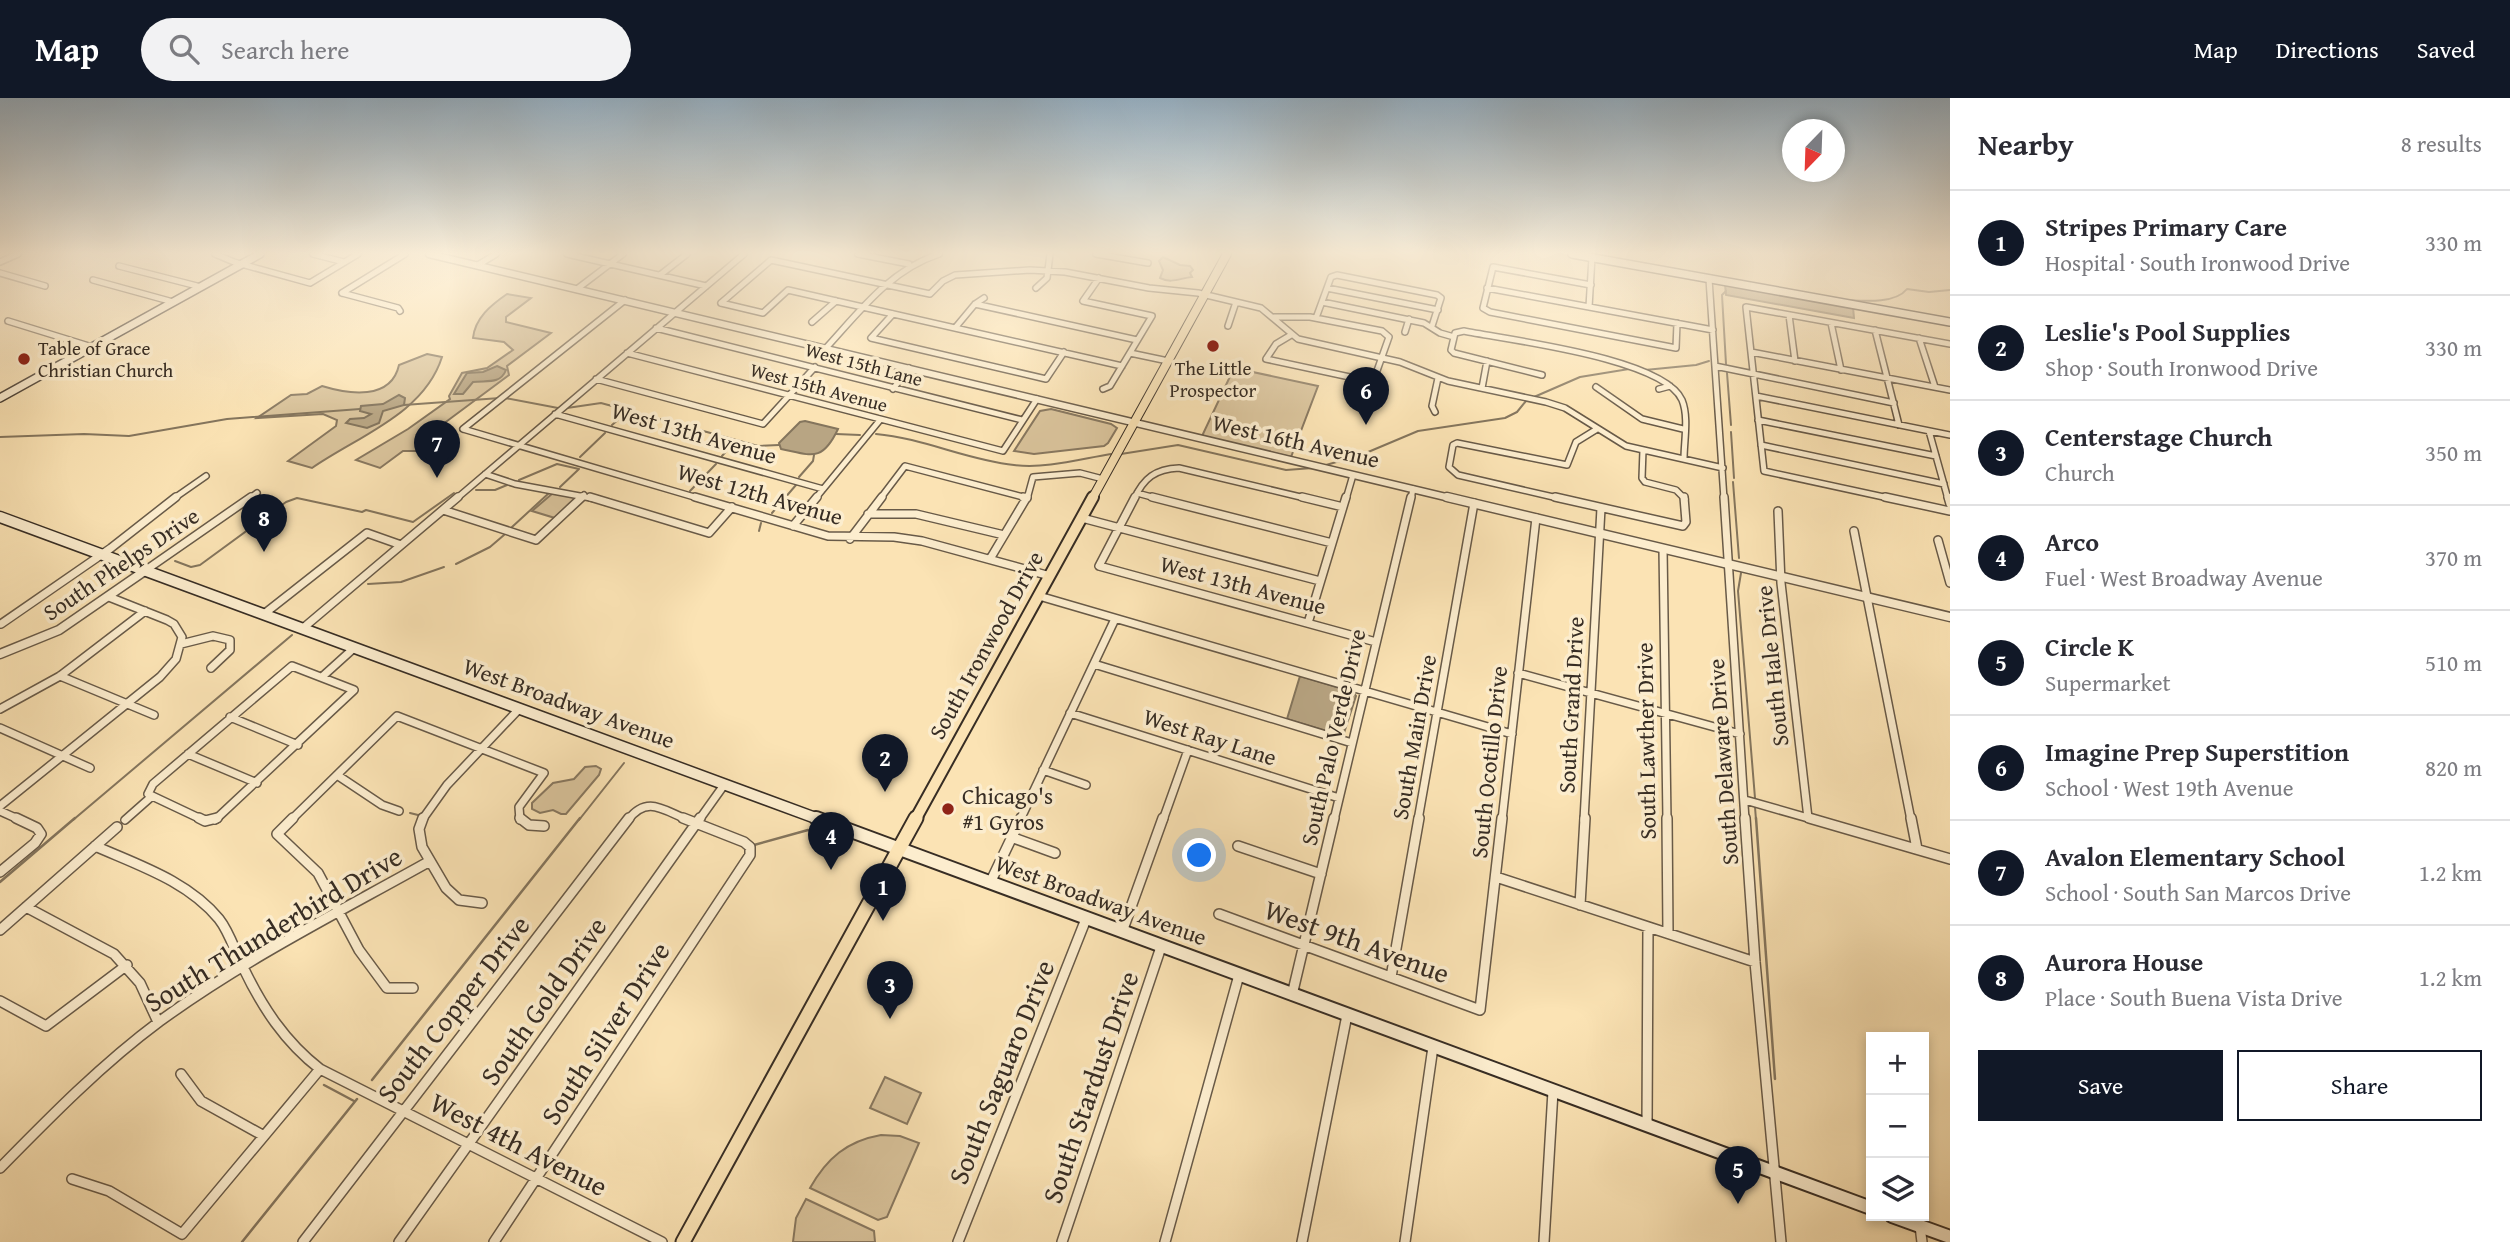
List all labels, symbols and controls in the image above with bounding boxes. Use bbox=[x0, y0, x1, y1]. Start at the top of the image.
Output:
search box bbox=[141, 18, 631, 81]
text: Map bbox=[35, 25, 99, 73]
icon: search bbox=[165, 30, 203, 68]
text: Search here bbox=[221, 30, 349, 69]
text: Map bbox=[2194, 32, 2238, 67]
text: Directions bbox=[2276, 32, 2379, 67]
text: Saved bbox=[2417, 32, 2475, 67]
north arrow bbox=[1782, 119, 1845, 182]
text: Nearby bbox=[1978, 122, 2074, 166]
text: 8 results bbox=[2401, 127, 2482, 160]
text: Stripes Primary Care bbox=[2045, 207, 2287, 246]
text: 1 bbox=[1995, 226, 2007, 259]
text: 330 m bbox=[2425, 226, 2482, 259]
text: Hospital · South Ironwood Drive bbox=[2045, 246, 2350, 279]
text: Leslie's Pool Supplies bbox=[2045, 312, 2290, 351]
text: 2 bbox=[1995, 331, 2007, 364]
text: 330 m bbox=[2425, 331, 2482, 364]
place label: Table of Grace Christian Church bbox=[38, 334, 174, 384]
street label: West 15th Lane bbox=[802, 335, 926, 393]
marker: The Little Prospector bbox=[1205, 338, 1221, 354]
marker: Table of Grace Christian Church bbox=[16, 351, 32, 367]
text: Shop · South Ironwood Drive bbox=[2045, 351, 2318, 384]
place label: The Little Prospector bbox=[1170, 354, 1257, 404]
street label: West 15th Avenue bbox=[747, 355, 891, 419]
pin: 6 bbox=[1343, 367, 1389, 425]
street label: West 13th Avenue bbox=[608, 393, 781, 472]
street label: West 16th Avenue bbox=[1209, 405, 1383, 476]
text: Centerstage Church bbox=[2045, 417, 2272, 456]
pin: 7 bbox=[414, 420, 460, 478]
text: 3 bbox=[1995, 436, 2007, 469]
text: 350 m bbox=[2425, 436, 2482, 469]
street label: West 12th Avenue bbox=[674, 454, 847, 533]
text: Church bbox=[2045, 456, 2115, 489]
pin: 8 bbox=[241, 494, 287, 552]
street label: South Phelps Drive bbox=[36, 499, 205, 628]
text: Arco bbox=[2045, 522, 2099, 561]
text: 4 bbox=[1995, 541, 2007, 574]
text: 370 m bbox=[2425, 541, 2482, 574]
street label: South Ironwood Drive bbox=[920, 545, 1051, 745]
street label: West 13th Avenue bbox=[1156, 546, 1330, 623]
text: Fuel · West Broadway Avenue bbox=[2045, 561, 2323, 594]
street label: South Hale Drive bbox=[1747, 584, 1796, 748]
street label: South Grand Drive bbox=[1549, 616, 1592, 794]
street label: South Palo Verde Drive bbox=[1292, 625, 1374, 849]
text: Circle K bbox=[2045, 627, 2134, 666]
street label: South Lawther Drive bbox=[1627, 642, 1664, 840]
text: 5 bbox=[1995, 646, 2007, 679]
text: 510 m bbox=[2425, 646, 2482, 679]
street label: West Broadway Avenue bbox=[459, 649, 680, 756]
street label: South Main Drive bbox=[1383, 652, 1444, 822]
street label: South Delaware Drive bbox=[1699, 658, 1746, 866]
street label: South Ocotillo Drive bbox=[1462, 664, 1515, 860]
text: Supermarket bbox=[2045, 666, 2171, 699]
street label: West Ray Lane bbox=[1139, 699, 1281, 774]
text: Imagine Prep Superstition bbox=[2045, 732, 2349, 771]
pin: 2 bbox=[862, 734, 908, 792]
text: 6 bbox=[1995, 751, 2007, 784]
text: 820 m bbox=[2425, 751, 2482, 784]
text: School · West 19th Avenue bbox=[2045, 771, 2294, 804]
place label: Chicago's #1 Gyros bbox=[962, 779, 1053, 838]
marker: Chicago's #1 Gyros bbox=[940, 801, 956, 817]
pin: 4 bbox=[808, 812, 854, 870]
street label: South Thunderbird Drive bbox=[136, 835, 409, 1022]
text: Avalon Elementary School bbox=[2045, 837, 2345, 876]
your location bbox=[1182, 838, 1216, 872]
street label: West Broadway Avenue bbox=[991, 846, 1212, 953]
text: 7 bbox=[1995, 856, 2007, 889]
text: 1.2 km bbox=[2419, 856, 2482, 889]
pin: 1 bbox=[860, 863, 906, 921]
text: School · South San Marcos Drive bbox=[2045, 876, 2351, 909]
street label: West 9th Avenue bbox=[1259, 888, 1455, 993]
street label: South Copper Drive bbox=[366, 906, 539, 1111]
street label: South Gold Drive bbox=[469, 908, 616, 1093]
street label: South Silver Drive bbox=[530, 933, 679, 1132]
text: Aurora House bbox=[2045, 942, 2203, 981]
street label: South Saguaro Drive bbox=[937, 954, 1064, 1190]
pin: 3 bbox=[867, 961, 913, 1019]
text: 8 bbox=[1995, 961, 2007, 994]
text: 1.2 km bbox=[2419, 961, 2482, 994]
street label: South Stardust Drive bbox=[1031, 965, 1148, 1208]
text: Place · South Buena Vista Drive bbox=[2045, 981, 2343, 1014]
map controls bbox=[1866, 1032, 1929, 1221]
button: + bbox=[1866, 1032, 1929, 1095]
button: Save bbox=[1978, 1050, 2223, 1121]
button: Share bbox=[2237, 1050, 2482, 1121]
street label: West 4th Avenue bbox=[423, 1081, 615, 1206]
button: − bbox=[1866, 1095, 1929, 1158]
pin: 5 bbox=[1715, 1146, 1761, 1204]
button: layers bbox=[1866, 1158, 1929, 1221]

